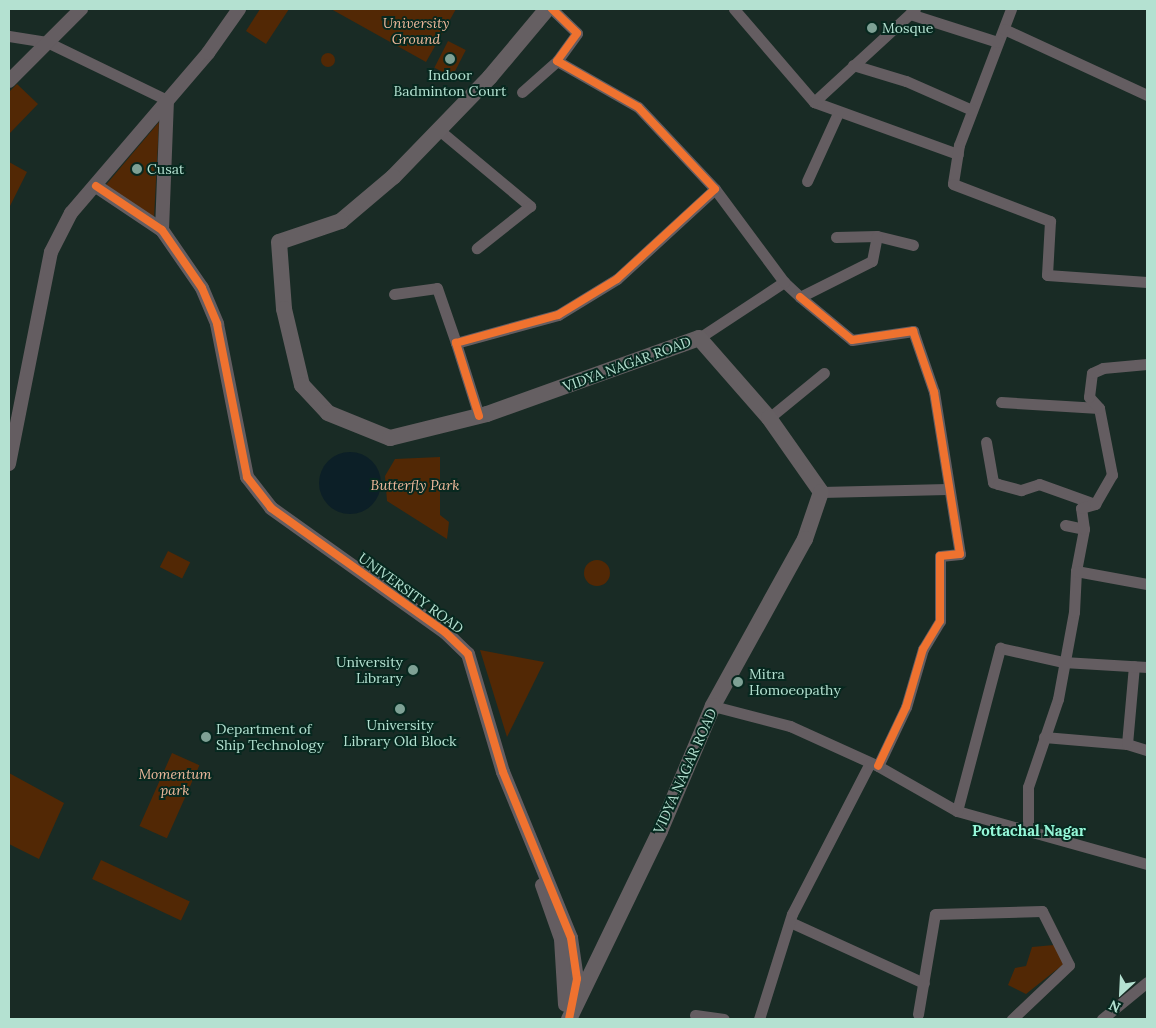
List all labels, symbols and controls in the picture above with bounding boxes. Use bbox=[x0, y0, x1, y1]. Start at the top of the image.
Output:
park label: University Ground bbox=[383, 15, 449, 48]
place label: Mosque bbox=[882, 20, 933, 36]
marker: Mosque bbox=[866, 22, 878, 34]
marker: Indoor Badminton Court bbox=[444, 53, 456, 65]
place label: Indoor Badminton Court bbox=[394, 67, 506, 100]
place label: Cusat bbox=[147, 161, 184, 177]
marker: Cusat bbox=[131, 163, 143, 175]
street label: VIDYA NAGAR ROAD bbox=[561, 333, 693, 395]
park label: Butterfly Park bbox=[370, 477, 460, 493]
street label: UNIVERSITY ROAD bbox=[355, 549, 467, 637]
place label: University Library bbox=[336, 654, 403, 686]
marker: University Library bbox=[407, 664, 419, 676]
place label: Mitra Homoeopathy bbox=[749, 666, 841, 699]
marker: Mitra Homoeopathy bbox=[731, 675, 745, 689]
marker: University Library Old Block bbox=[394, 703, 406, 715]
street label: VIDYA NAGAR ROAD bbox=[650, 706, 720, 836]
place label: University Library Old Block bbox=[343, 717, 457, 750]
place label: Department of Ship Technology bbox=[216, 721, 324, 754]
marker: Department of Ship Technology bbox=[200, 731, 212, 743]
park label: Momentum park bbox=[138, 766, 212, 799]
district label: Pottachal Nagar bbox=[972, 822, 1086, 840]
north arrow bbox=[1096, 968, 1146, 1018]
text: N bbox=[1106, 996, 1123, 1017]

